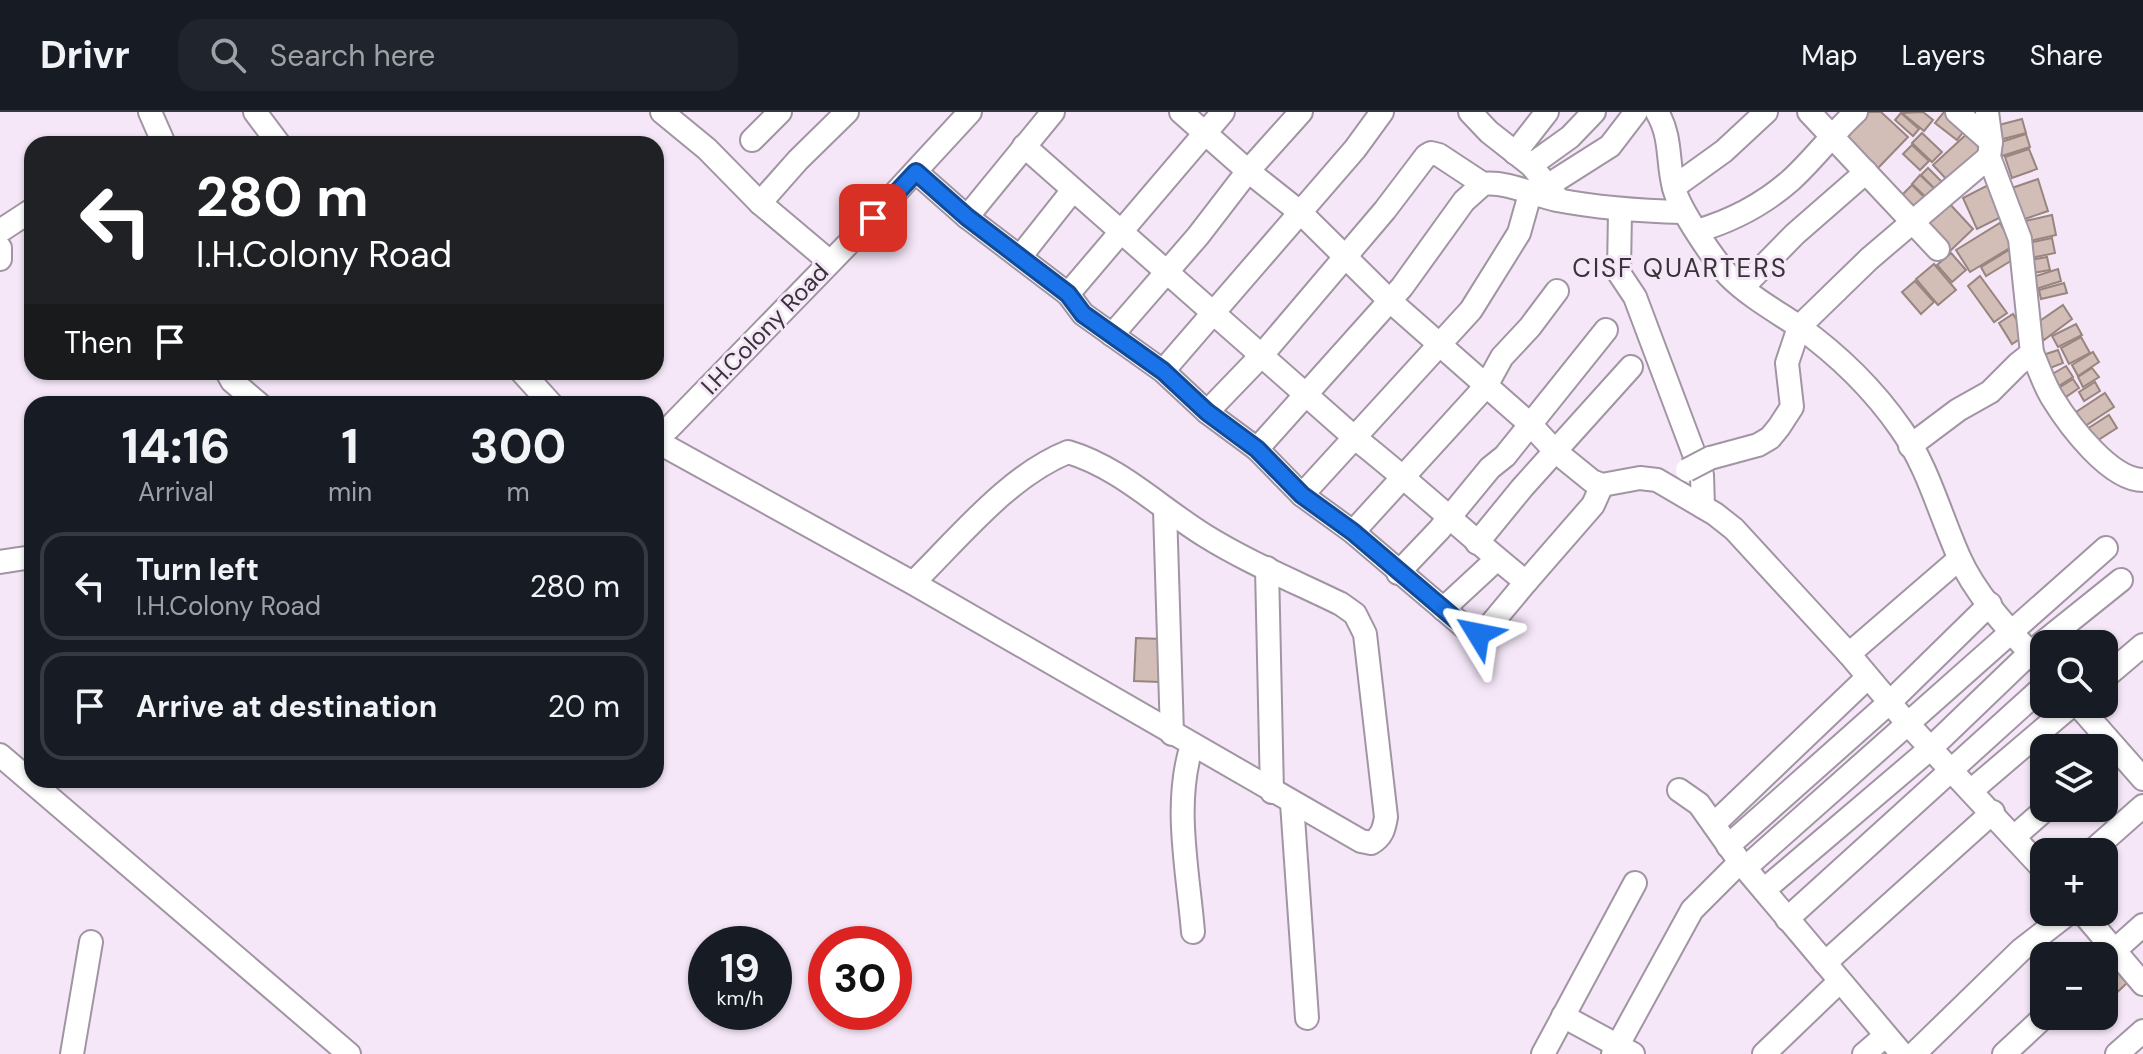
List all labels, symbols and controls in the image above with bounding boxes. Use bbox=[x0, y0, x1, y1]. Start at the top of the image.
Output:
search box bbox=[178, 19, 738, 91]
text: Drivr bbox=[40, 30, 130, 80]
icon: search bbox=[206, 33, 250, 77]
text: Search here bbox=[270, 36, 435, 75]
text: Map bbox=[1801, 37, 1858, 74]
text: Layers bbox=[1902, 37, 1986, 74]
text: Share bbox=[2030, 37, 2103, 74]
text: 280 m bbox=[196, 160, 369, 233]
icon: left bbox=[64, 168, 168, 272]
pin bbox=[839, 184, 907, 252]
icon: arrive bbox=[851, 196, 895, 240]
text: I.H.Colony Road bbox=[196, 231, 452, 278]
district label: CISF QUARTERS bbox=[1572, 251, 1788, 285]
street label: I.H.Colony Road bbox=[694, 256, 835, 401]
icon: arrive bbox=[148, 320, 192, 364]
text: Then bbox=[64, 323, 132, 362]
text: 14:16 bbox=[122, 415, 230, 478]
text: 1 bbox=[341, 415, 359, 478]
text: 300 bbox=[470, 415, 566, 478]
text: Arrival bbox=[138, 475, 214, 509]
text: min bbox=[328, 475, 372, 509]
text: m bbox=[507, 475, 530, 509]
text: Turn left bbox=[136, 550, 259, 589]
icon: left bbox=[68, 564, 112, 608]
text: 280 m bbox=[530, 567, 620, 606]
text: I.H.Colony Road bbox=[136, 589, 321, 623]
position arrow bbox=[1436, 592, 1520, 676]
map controls bbox=[2030, 630, 2118, 1030]
button: search bbox=[2030, 630, 2118, 718]
icon: arrive bbox=[68, 684, 112, 728]
text: Arrive at destination bbox=[136, 687, 437, 726]
text: 20 m bbox=[548, 687, 620, 726]
button: layers bbox=[2030, 734, 2118, 822]
button: + bbox=[2030, 838, 2118, 926]
speed limit sign: 30 bbox=[808, 926, 912, 1030]
text: 19 bbox=[720, 942, 760, 994]
button: − bbox=[2030, 942, 2118, 1030]
text: km/h bbox=[716, 985, 764, 1011]

